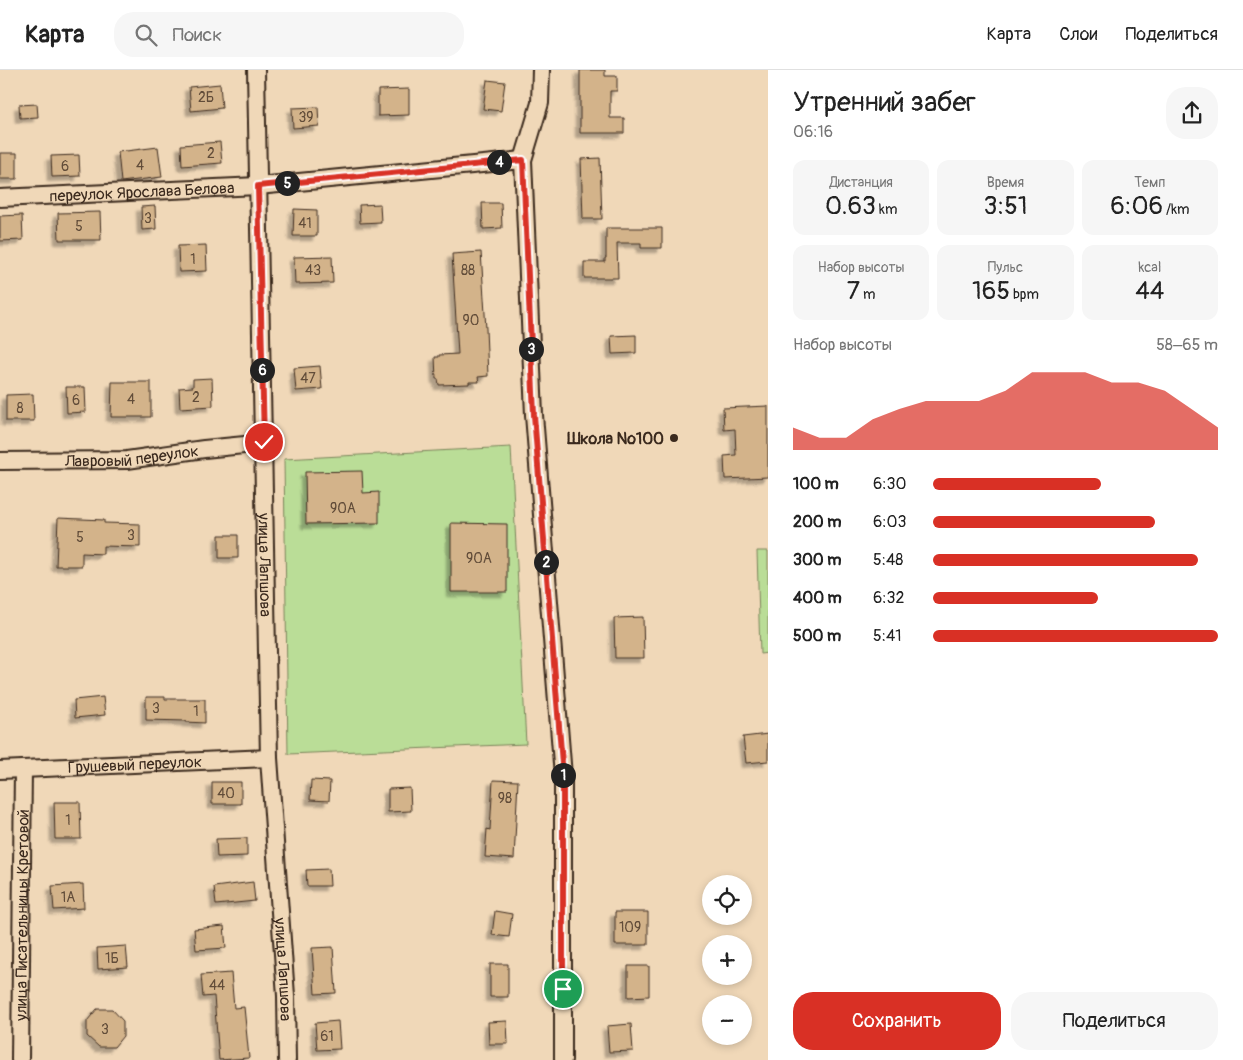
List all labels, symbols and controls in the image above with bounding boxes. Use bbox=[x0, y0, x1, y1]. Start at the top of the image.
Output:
search box bbox=[114, 12, 464, 57]
text: Карта bbox=[25, 20, 84, 49]
icon: search bbox=[132, 21, 160, 49]
text: Поиск bbox=[172, 23, 222, 47]
text: Карта bbox=[987, 23, 1031, 46]
text: Слои bbox=[1059, 23, 1097, 46]
text: Поделиться bbox=[1125, 23, 1218, 46]
text: Утренний забег bbox=[793, 85, 976, 120]
button: share bbox=[1166, 87, 1218, 139]
house number: 2Б bbox=[198, 89, 214, 106]
house number: 39 bbox=[298, 109, 314, 126]
text: 06:16 bbox=[793, 122, 833, 142]
house number: 2 bbox=[207, 145, 215, 162]
pin: 4 bbox=[486, 150, 512, 174]
text: 4 bbox=[495, 154, 504, 171]
house number: 4 bbox=[136, 157, 144, 174]
house number: 6 bbox=[61, 158, 69, 175]
pin: 5 bbox=[274, 170, 300, 196]
text: Дистанция bbox=[829, 174, 893, 191]
text: Время bbox=[987, 174, 1024, 191]
text: Темп bbox=[1134, 174, 1165, 191]
text: 5 bbox=[284, 175, 291, 192]
street label: переулок Ярослава Белова bbox=[49, 178, 235, 207]
text: 0.63 bbox=[825, 191, 876, 222]
text: 3:51 bbox=[984, 191, 1027, 222]
text: 6:06 bbox=[1110, 191, 1163, 222]
text: km bbox=[876, 201, 897, 218]
text: /km bbox=[1163, 201, 1189, 218]
house number: 3 bbox=[144, 210, 152, 227]
house number: 41 bbox=[298, 215, 312, 232]
house number: 5 bbox=[75, 218, 83, 235]
house number: 1 bbox=[190, 251, 196, 268]
text: Набор высоты bbox=[818, 259, 905, 276]
text: Пульс bbox=[988, 259, 1023, 276]
text: kcal bbox=[1138, 259, 1161, 276]
house number: 43 bbox=[305, 262, 321, 279]
house number: 88 bbox=[461, 262, 475, 279]
text: 7 bbox=[847, 276, 860, 307]
text: 165 bbox=[972, 276, 1010, 307]
text: 44 bbox=[1135, 276, 1164, 307]
text: m bbox=[860, 286, 876, 303]
text: bpm bbox=[1010, 286, 1039, 303]
house number: 90 bbox=[463, 312, 479, 329]
text: Набор высоты bbox=[793, 335, 892, 355]
text: 58–65 m bbox=[1156, 335, 1218, 355]
pin: 3 bbox=[518, 336, 544, 362]
text: 3 bbox=[528, 341, 535, 358]
pin: 6 bbox=[250, 358, 274, 382]
text: 6 bbox=[258, 362, 267, 379]
house number: 47 bbox=[300, 370, 316, 387]
house number: 2 bbox=[192, 389, 200, 406]
house number: 4 bbox=[127, 391, 135, 408]
house number: 6 bbox=[72, 392, 80, 409]
house number: 8 bbox=[16, 400, 24, 417]
pin bbox=[243, 421, 285, 463]
icon: check bbox=[250, 428, 278, 456]
place label: Школа №100 bbox=[566, 429, 664, 449]
marker: Школа №100 bbox=[668, 432, 680, 444]
street label: Лавровый переулок bbox=[64, 441, 200, 471]
text: 100 m bbox=[793, 474, 839, 494]
text: 6:30 bbox=[873, 474, 906, 494]
house number: 90А bbox=[330, 500, 356, 517]
street label: улица Лапшова bbox=[253, 512, 275, 617]
text: 200 m bbox=[793, 512, 841, 532]
text: 6:03 bbox=[873, 512, 906, 532]
house number: 3 bbox=[127, 527, 135, 544]
house number: 5 bbox=[76, 529, 84, 546]
house number: 90А bbox=[466, 550, 492, 567]
pin: 2 bbox=[534, 550, 558, 574]
text: 300 m bbox=[793, 550, 841, 570]
text: 5:48 bbox=[873, 550, 903, 570]
text: 2 bbox=[543, 554, 550, 571]
text: 400 m bbox=[793, 588, 842, 608]
text: 6:32 bbox=[873, 588, 904, 608]
text: 500 m bbox=[793, 626, 841, 646]
text: 5:41 bbox=[873, 626, 901, 646]
house number: 3 bbox=[152, 700, 160, 717]
house number: 1 bbox=[193, 703, 199, 720]
street label: Грушевый переулок bbox=[67, 752, 202, 778]
pin: 1 bbox=[550, 762, 576, 788]
text: 1 bbox=[561, 767, 566, 784]
house number: 40 bbox=[217, 785, 235, 802]
house number: 98 bbox=[498, 790, 512, 807]
street label: улица Писательницы Кретовой bbox=[11, 809, 34, 1022]
house number: 1 bbox=[65, 812, 71, 829]
map controls bbox=[702, 875, 752, 1045]
button: locate bbox=[702, 875, 752, 925]
house number: 1А bbox=[61, 889, 75, 906]
street label: улица Лапшова bbox=[269, 916, 295, 1021]
house number: 109 bbox=[619, 919, 641, 936]
button: + bbox=[702, 935, 752, 985]
house number: 1Б bbox=[105, 950, 119, 967]
pin bbox=[542, 968, 584, 1010]
icon: arrive bbox=[549, 975, 577, 1003]
house number: 44 bbox=[209, 977, 225, 994]
button: Сохранить bbox=[793, 992, 1001, 1050]
button: Поделиться bbox=[1011, 992, 1218, 1050]
button: − bbox=[702, 995, 752, 1045]
house number: 3 bbox=[101, 1021, 109, 1038]
house number: 61 bbox=[320, 1028, 334, 1045]

